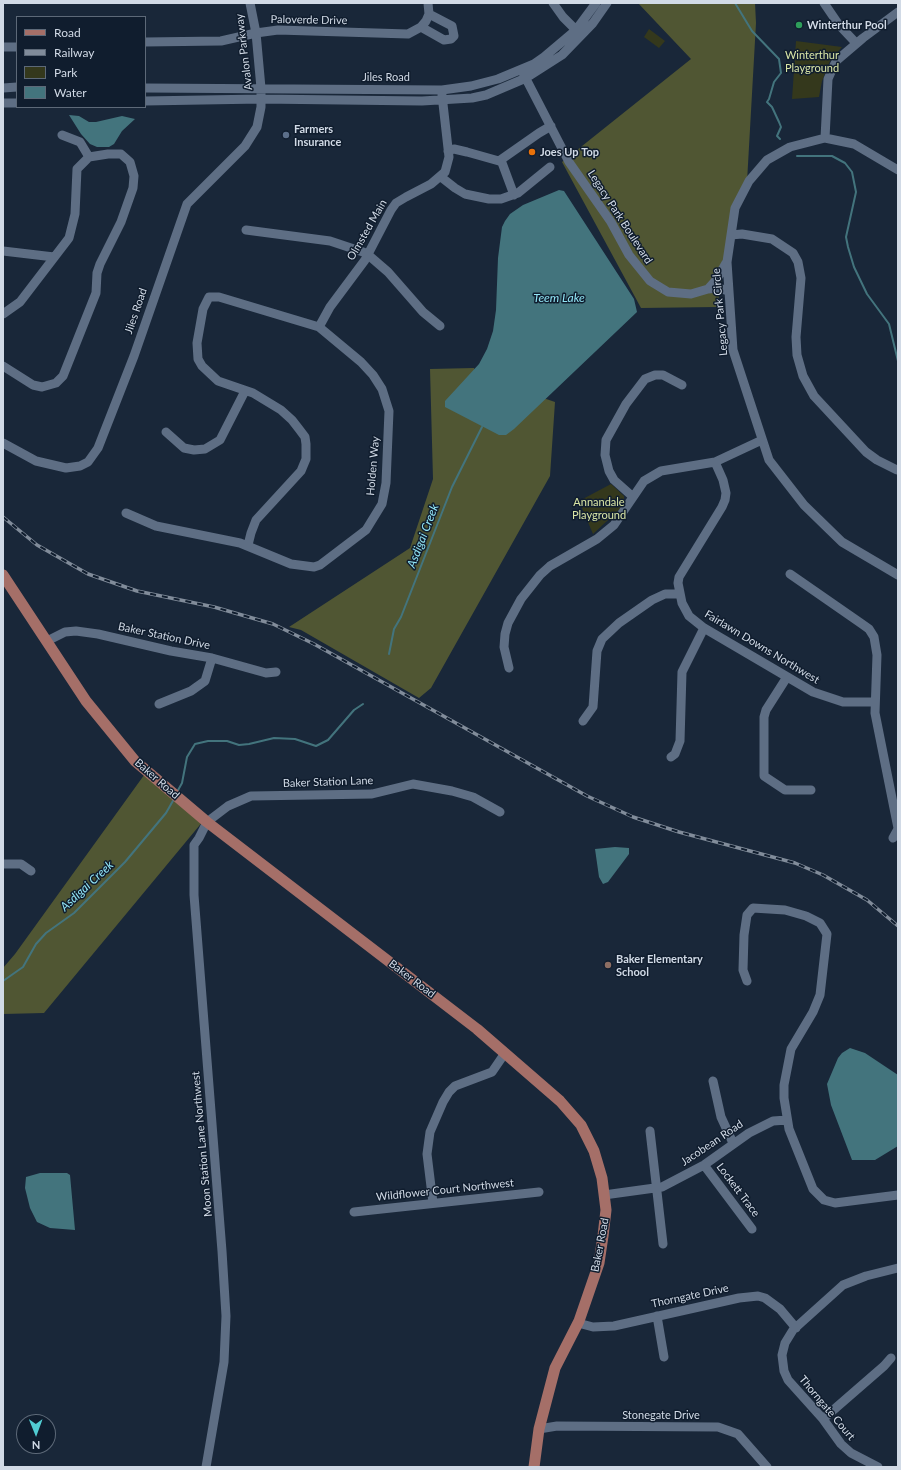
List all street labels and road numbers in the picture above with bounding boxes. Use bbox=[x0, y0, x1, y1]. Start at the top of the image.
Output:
street label: Avalon Parkway bbox=[233, 13, 255, 91]
street label: Paloverde Drive bbox=[271, 13, 347, 27]
street label: Jiles Road bbox=[362, 70, 410, 84]
street label: Legacy Park Boulevard bbox=[585, 168, 655, 266]
street label: Olmsted Main bbox=[344, 197, 390, 263]
street label: Legacy Park Circle bbox=[710, 268, 730, 356]
street label: Jiles Road bbox=[122, 286, 150, 336]
street label: Holden Way bbox=[364, 436, 382, 496]
street label: Fairlawn Downs Northwest bbox=[702, 607, 822, 687]
street label: Baker Station Drive bbox=[117, 620, 211, 652]
street label: Baker Road bbox=[132, 756, 182, 802]
street label: Baker Station Lane bbox=[283, 774, 373, 790]
street label: Baker Road bbox=[386, 957, 438, 1001]
street label: Moon Station Lane Northwest bbox=[189, 1071, 215, 1217]
street label: Jacobean Road bbox=[678, 1117, 746, 1169]
street label: Lockett Trace bbox=[714, 1161, 762, 1219]
street label: Wildflower Court Northwest bbox=[375, 1176, 515, 1204]
street label: Baker Road bbox=[588, 1217, 612, 1273]
street label: Thorngate Drive bbox=[650, 1281, 730, 1311]
street label: Thorngate Court bbox=[796, 1373, 858, 1443]
street label: Stonegate Drive bbox=[622, 1408, 700, 1422]

